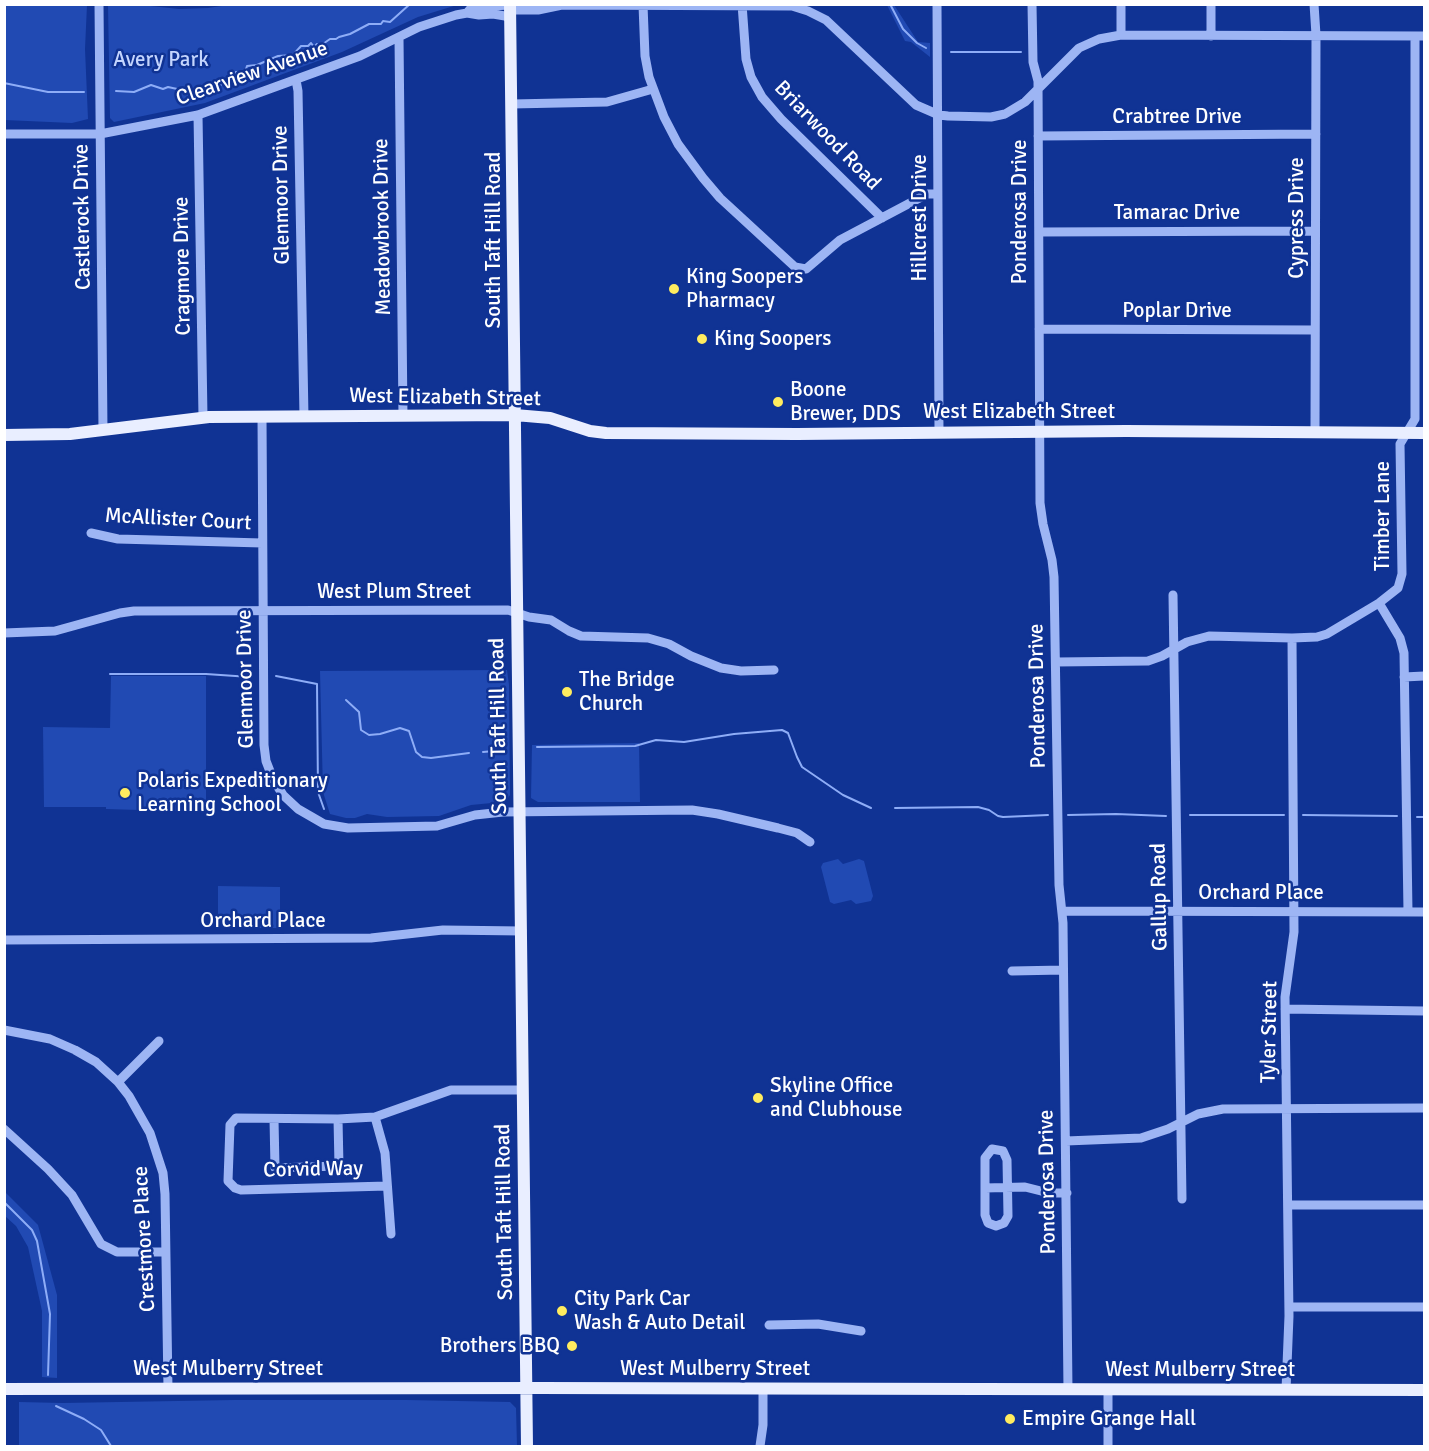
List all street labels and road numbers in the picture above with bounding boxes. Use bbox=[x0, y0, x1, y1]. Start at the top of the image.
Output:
street label: Clearview Avenue bbox=[173, 36, 331, 112]
street label: Briarwood Road bbox=[768, 76, 886, 196]
street label: Crabtree Drive bbox=[1112, 104, 1242, 130]
street label: Glenmoor Drive bbox=[268, 125, 296, 265]
street label: Meadowbrook Drive bbox=[369, 138, 397, 316]
street label: Ponderosa Drive bbox=[1007, 139, 1033, 285]
street label: Castlerock Drive bbox=[69, 144, 97, 290]
street label: South Taft Hill Road bbox=[481, 152, 507, 328]
street label: Hillcrest Drive bbox=[907, 154, 933, 282]
street label: Cypress Drive bbox=[1284, 157, 1310, 279]
street label: Cragmore Drive bbox=[169, 196, 197, 336]
street label: Tamarac Drive bbox=[1114, 200, 1240, 226]
street label: Poplar Drive bbox=[1122, 298, 1232, 324]
street label: West Elizabeth Street bbox=[349, 384, 541, 412]
street label: West Elizabeth Street bbox=[923, 399, 1115, 425]
street label: Timber Lane bbox=[1370, 461, 1396, 571]
street label: McAllister Court bbox=[104, 504, 252, 536]
street label: West Plum Street bbox=[317, 579, 471, 605]
street label: Glenmoor Drive bbox=[232, 609, 260, 749]
street label: Ponderosa Drive bbox=[1024, 623, 1052, 769]
street label: South Taft Hill Road bbox=[485, 637, 513, 815]
street label: Gallup Road bbox=[1146, 843, 1174, 951]
street label: Orchard Place bbox=[1198, 880, 1324, 906]
street label: Orchard Place bbox=[200, 908, 326, 934]
street label: Tyler Street bbox=[1257, 981, 1283, 1083]
street label: Ponderosa Drive bbox=[1034, 1109, 1062, 1255]
street label: South Taft Hill Road bbox=[491, 1123, 519, 1301]
street label: Corvid Way bbox=[263, 1157, 363, 1183]
street label: Crestmore Place bbox=[129, 1165, 161, 1313]
street label: West Mulberry Street bbox=[133, 1356, 323, 1382]
street label: West Mulberry Street bbox=[620, 1356, 810, 1382]
street label: West Mulberry Street bbox=[1105, 1357, 1295, 1383]

